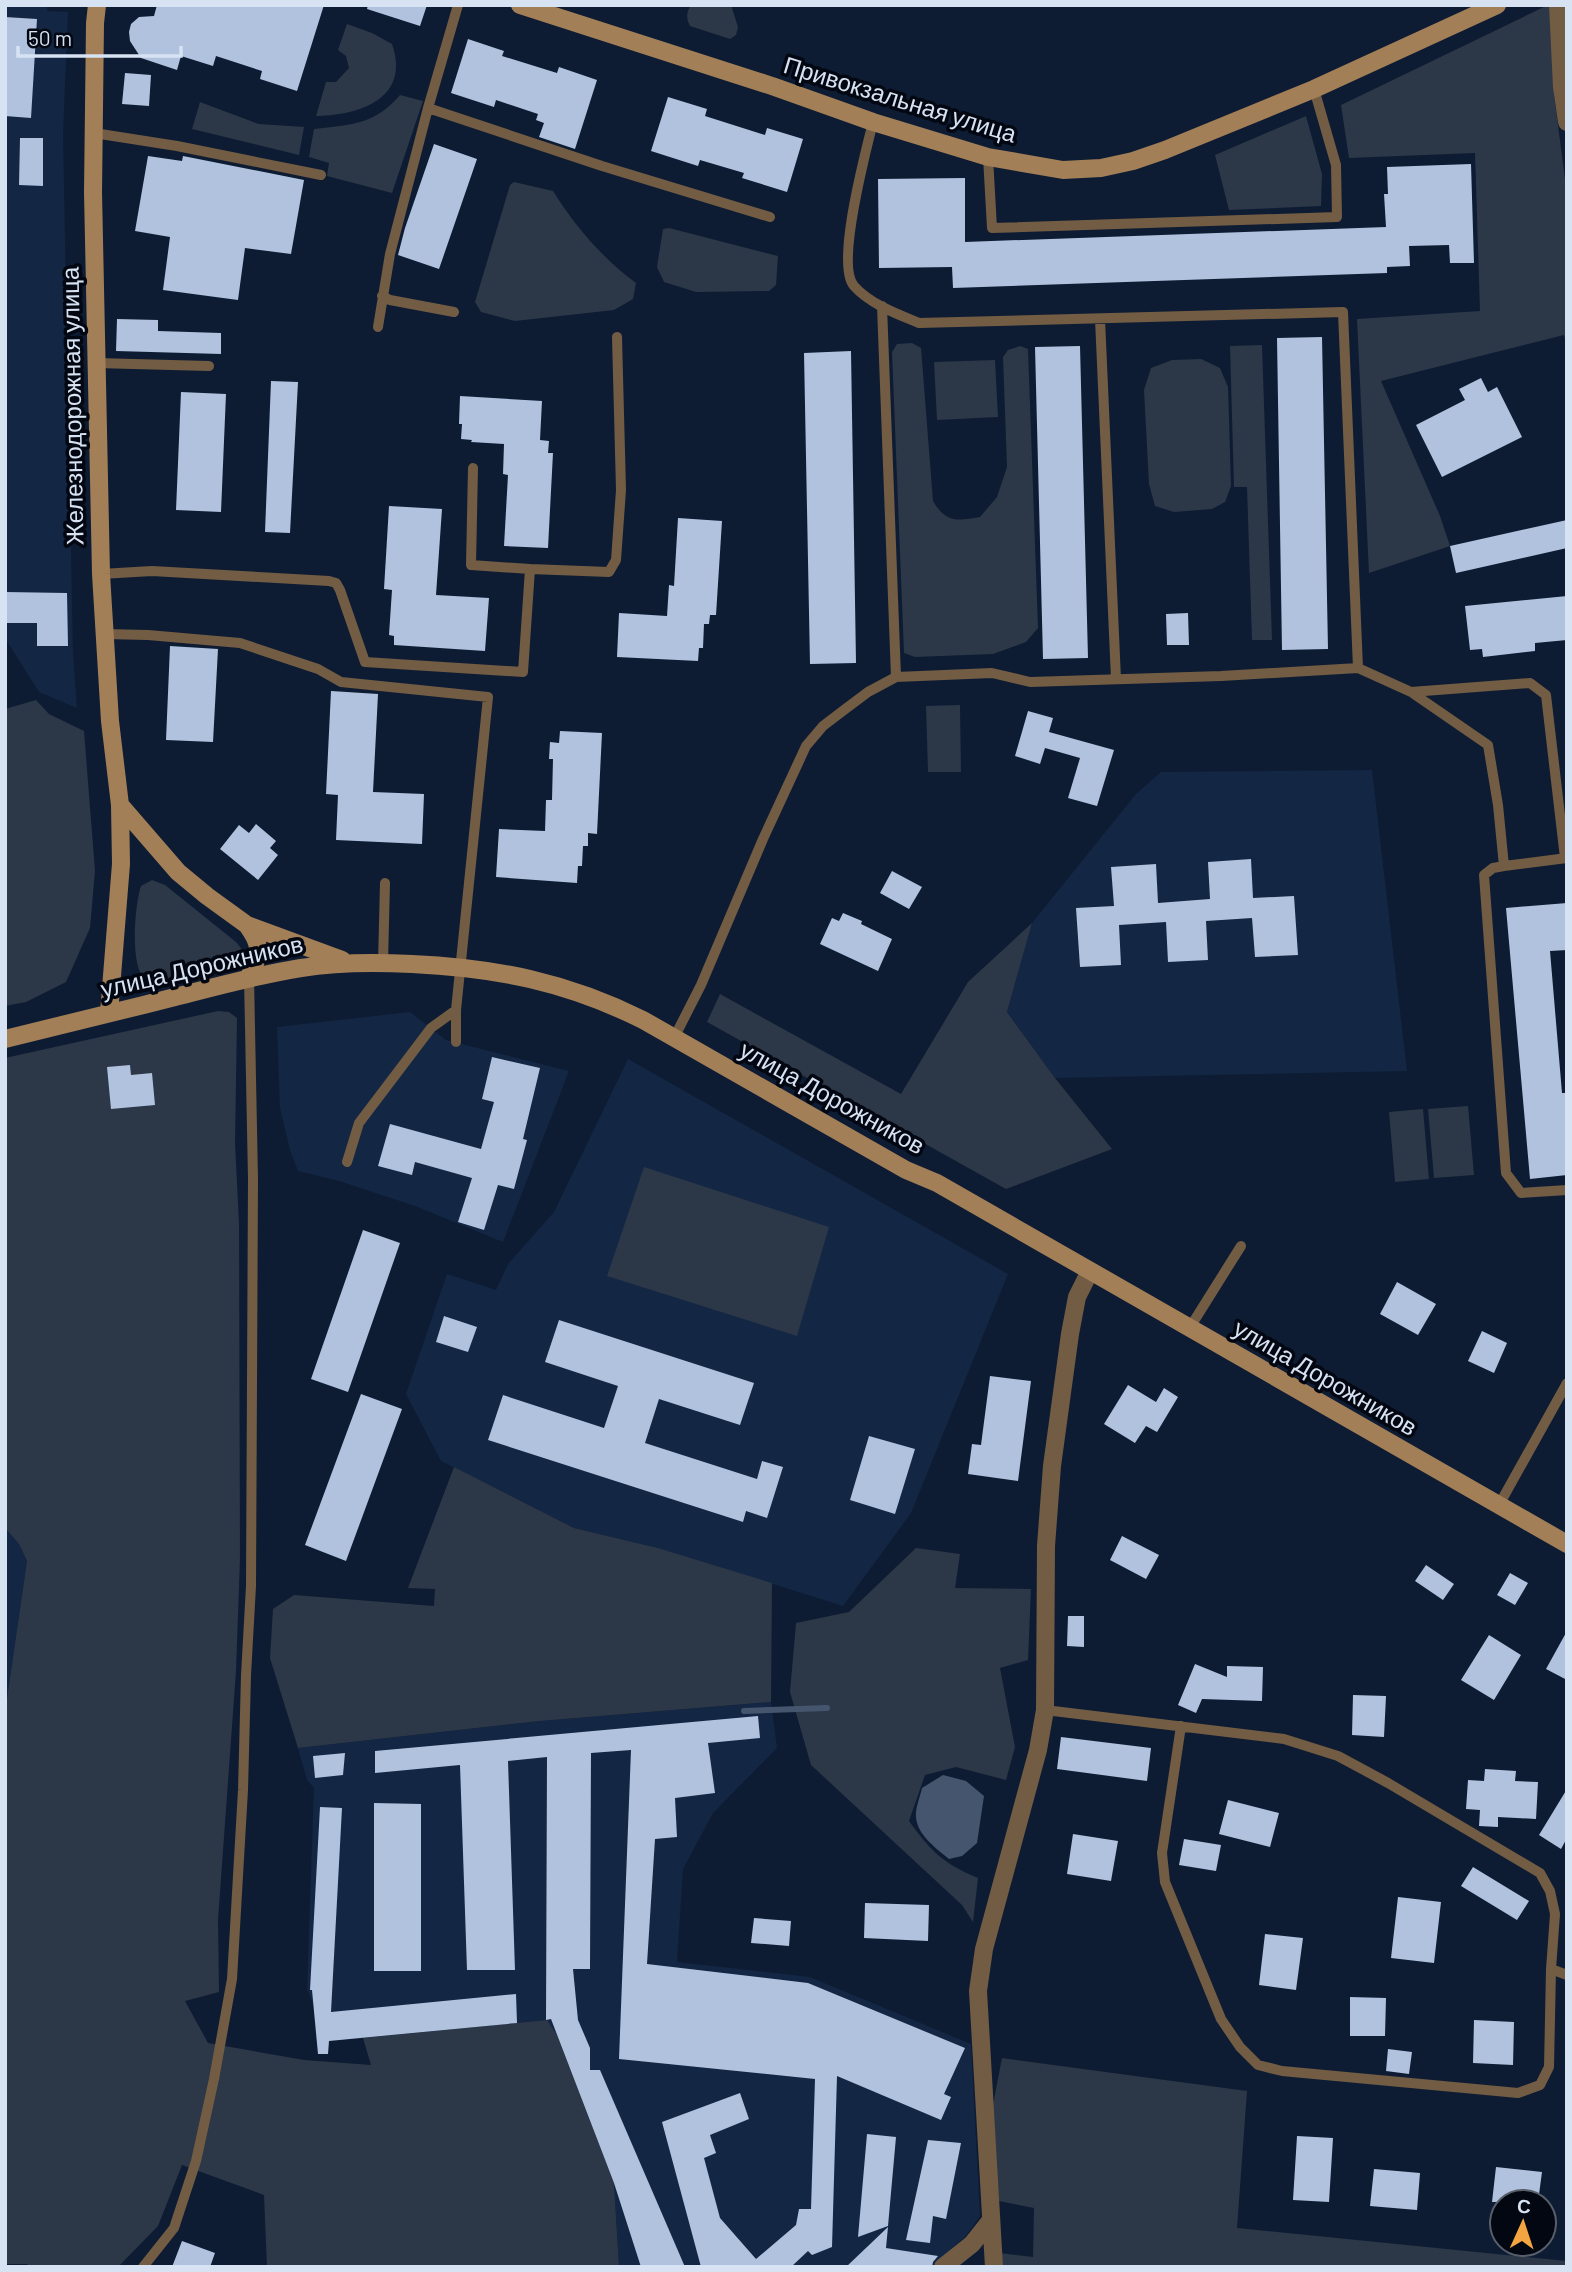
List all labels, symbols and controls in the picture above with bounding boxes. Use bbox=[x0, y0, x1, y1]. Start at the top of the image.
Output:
scale bar bbox=[18, 14, 180, 58]
text: 50 m bbox=[28, 25, 72, 50]
street label: Привокзальная улица bbox=[781, 49, 1021, 148]
street label: Железнодорожная улица bbox=[55, 266, 88, 546]
street label: улица Дорожников bbox=[98, 928, 306, 1003]
street label: улица Дорожников bbox=[735, 1034, 930, 1159]
street label: улица Дорожников bbox=[1229, 1312, 1422, 1441]
north arrow bbox=[1488, 2188, 1558, 2258]
text: С bbox=[1516, 2194, 1532, 2217]

